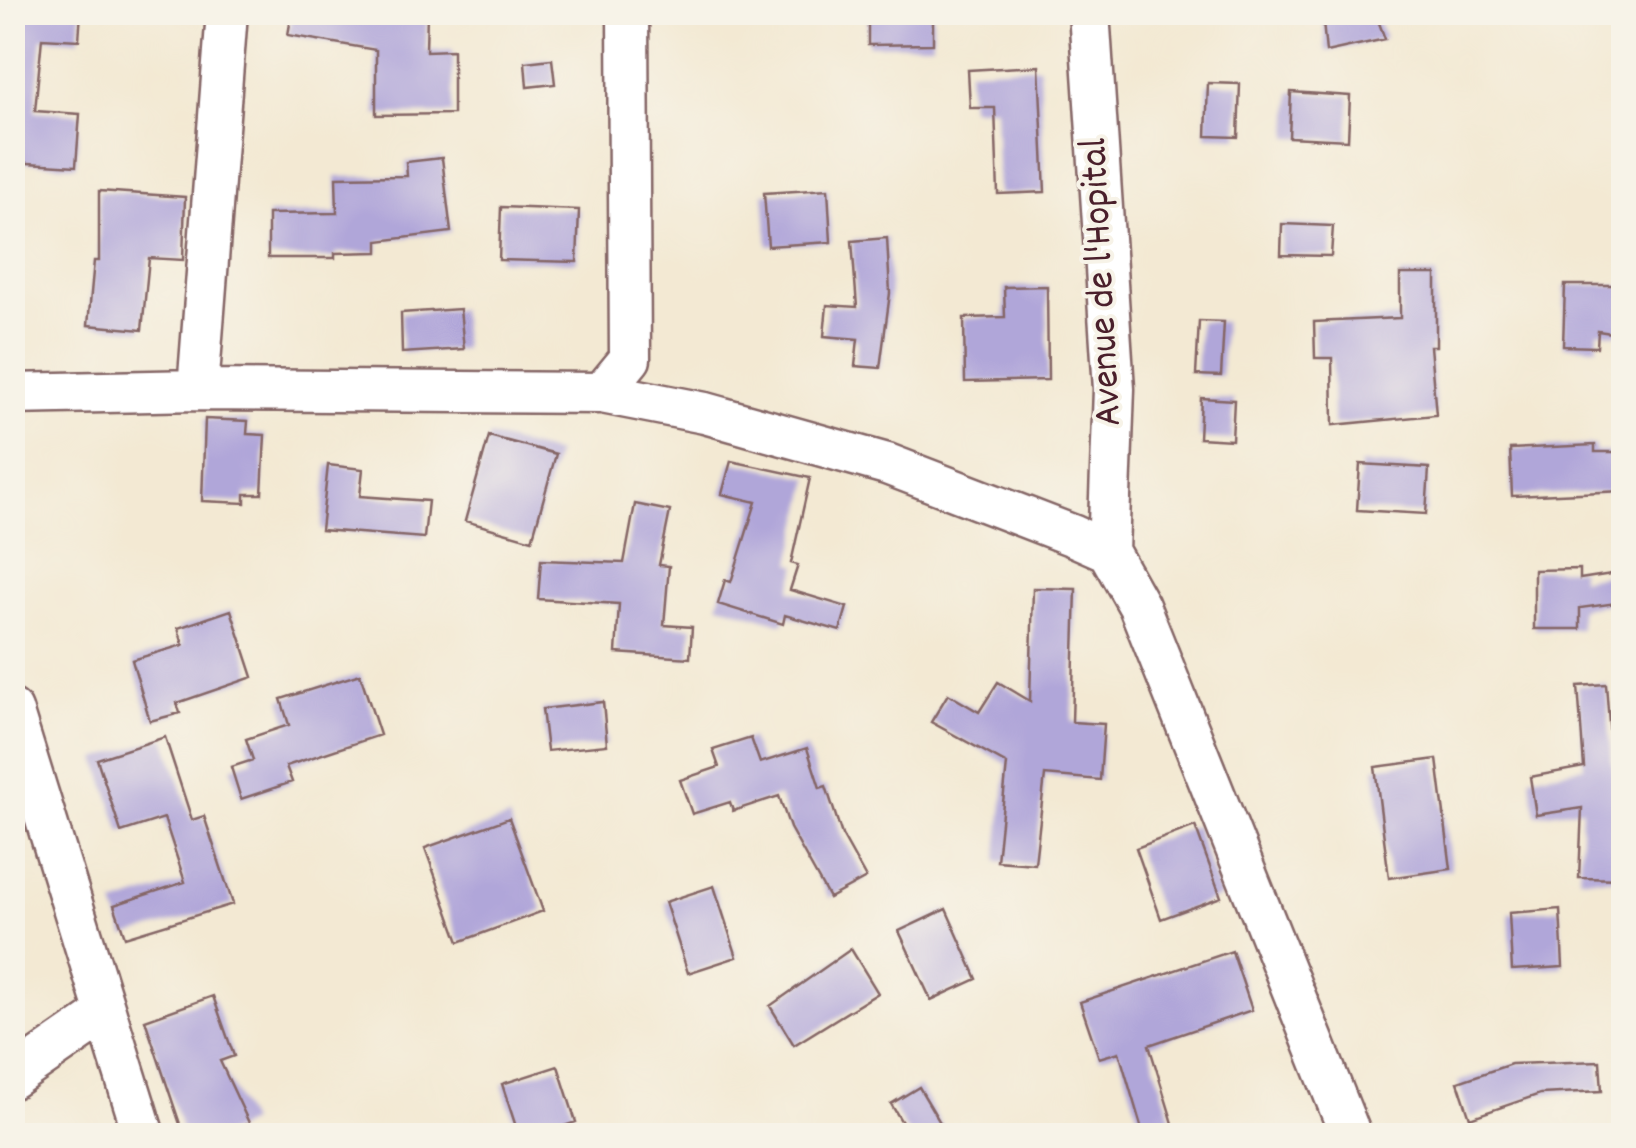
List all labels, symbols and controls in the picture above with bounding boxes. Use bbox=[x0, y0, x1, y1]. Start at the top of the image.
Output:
street label: Avenue de l'Hopital bbox=[1068, 136, 1140, 428]

